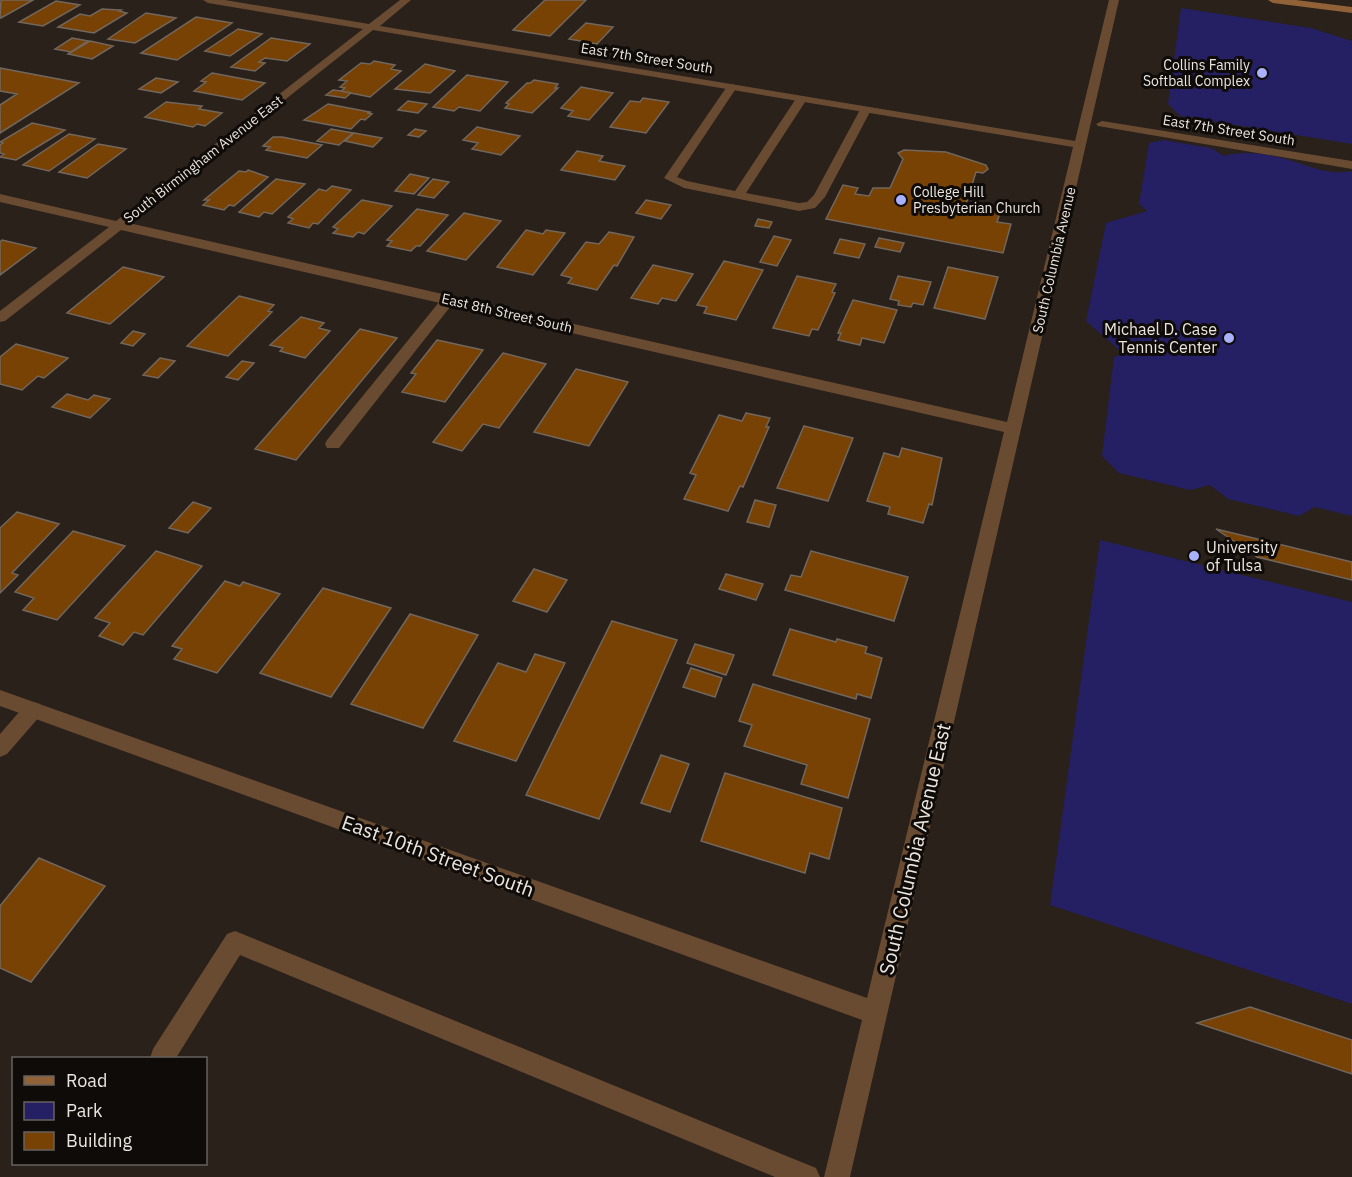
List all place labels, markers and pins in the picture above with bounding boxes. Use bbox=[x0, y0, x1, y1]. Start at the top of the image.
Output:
place label: Collins Family Softball Complex bbox=[1143, 56, 1250, 90]
marker: Collins Family Softball Complex bbox=[1255, 66, 1269, 80]
place label: College Hill Presbyterian Church bbox=[913, 183, 1041, 217]
marker: College Hill Presbyterian Church bbox=[894, 193, 908, 207]
place label: Michael D. Case Tennis Center bbox=[1104, 319, 1217, 357]
marker: Michael D. Case Tennis Center bbox=[1222, 331, 1236, 345]
place label: University of Tulsa bbox=[1206, 537, 1278, 575]
marker: University of Tulsa bbox=[1187, 549, 1201, 563]

